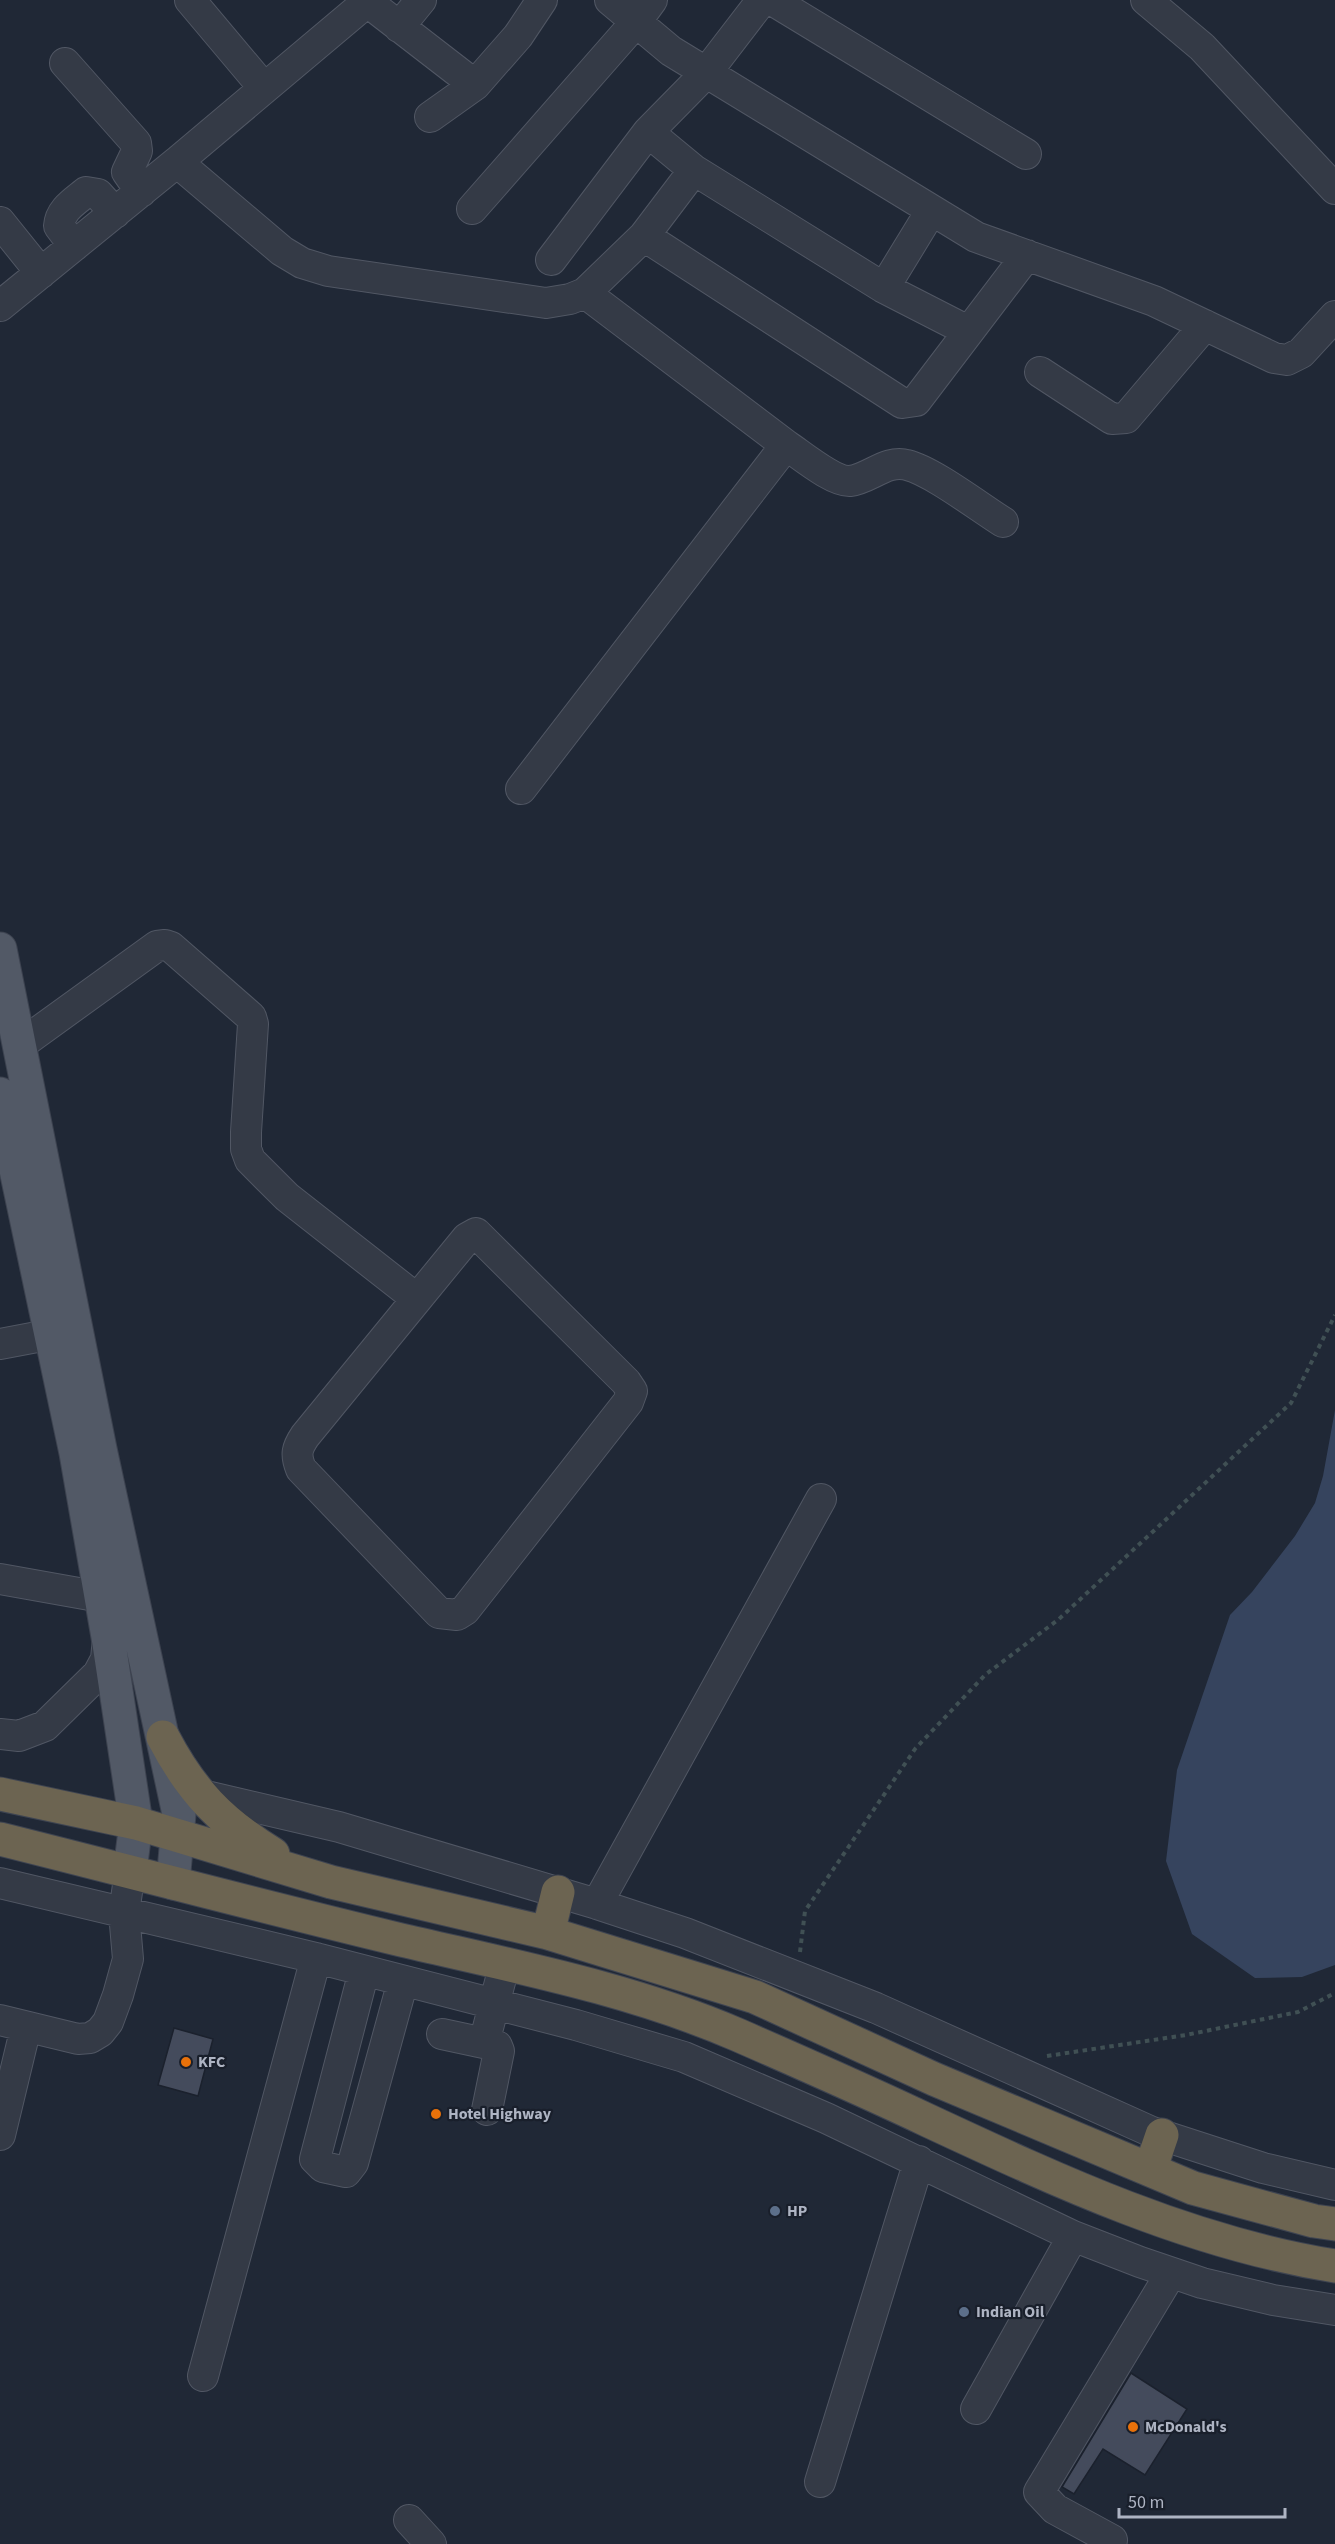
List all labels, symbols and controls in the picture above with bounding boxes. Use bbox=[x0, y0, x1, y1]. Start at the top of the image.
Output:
place label: KFC bbox=[198, 2051, 225, 2073]
marker: KFC bbox=[179, 2055, 193, 2069]
place label: Hotel Highway bbox=[448, 2103, 552, 2125]
marker: Hotel Highway bbox=[429, 2107, 443, 2121]
place label: HP bbox=[787, 2200, 807, 2222]
marker: HP bbox=[768, 2204, 782, 2218]
place label: Indian Oil bbox=[976, 2301, 1045, 2323]
marker: Indian Oil bbox=[957, 2305, 971, 2319]
place label: McDonald's bbox=[1145, 2416, 1227, 2438]
marker: McDonald's bbox=[1126, 2420, 1140, 2434]
scale bar bbox=[1119, 2481, 1286, 2519]
text: 50 m bbox=[1128, 2490, 1164, 2515]

